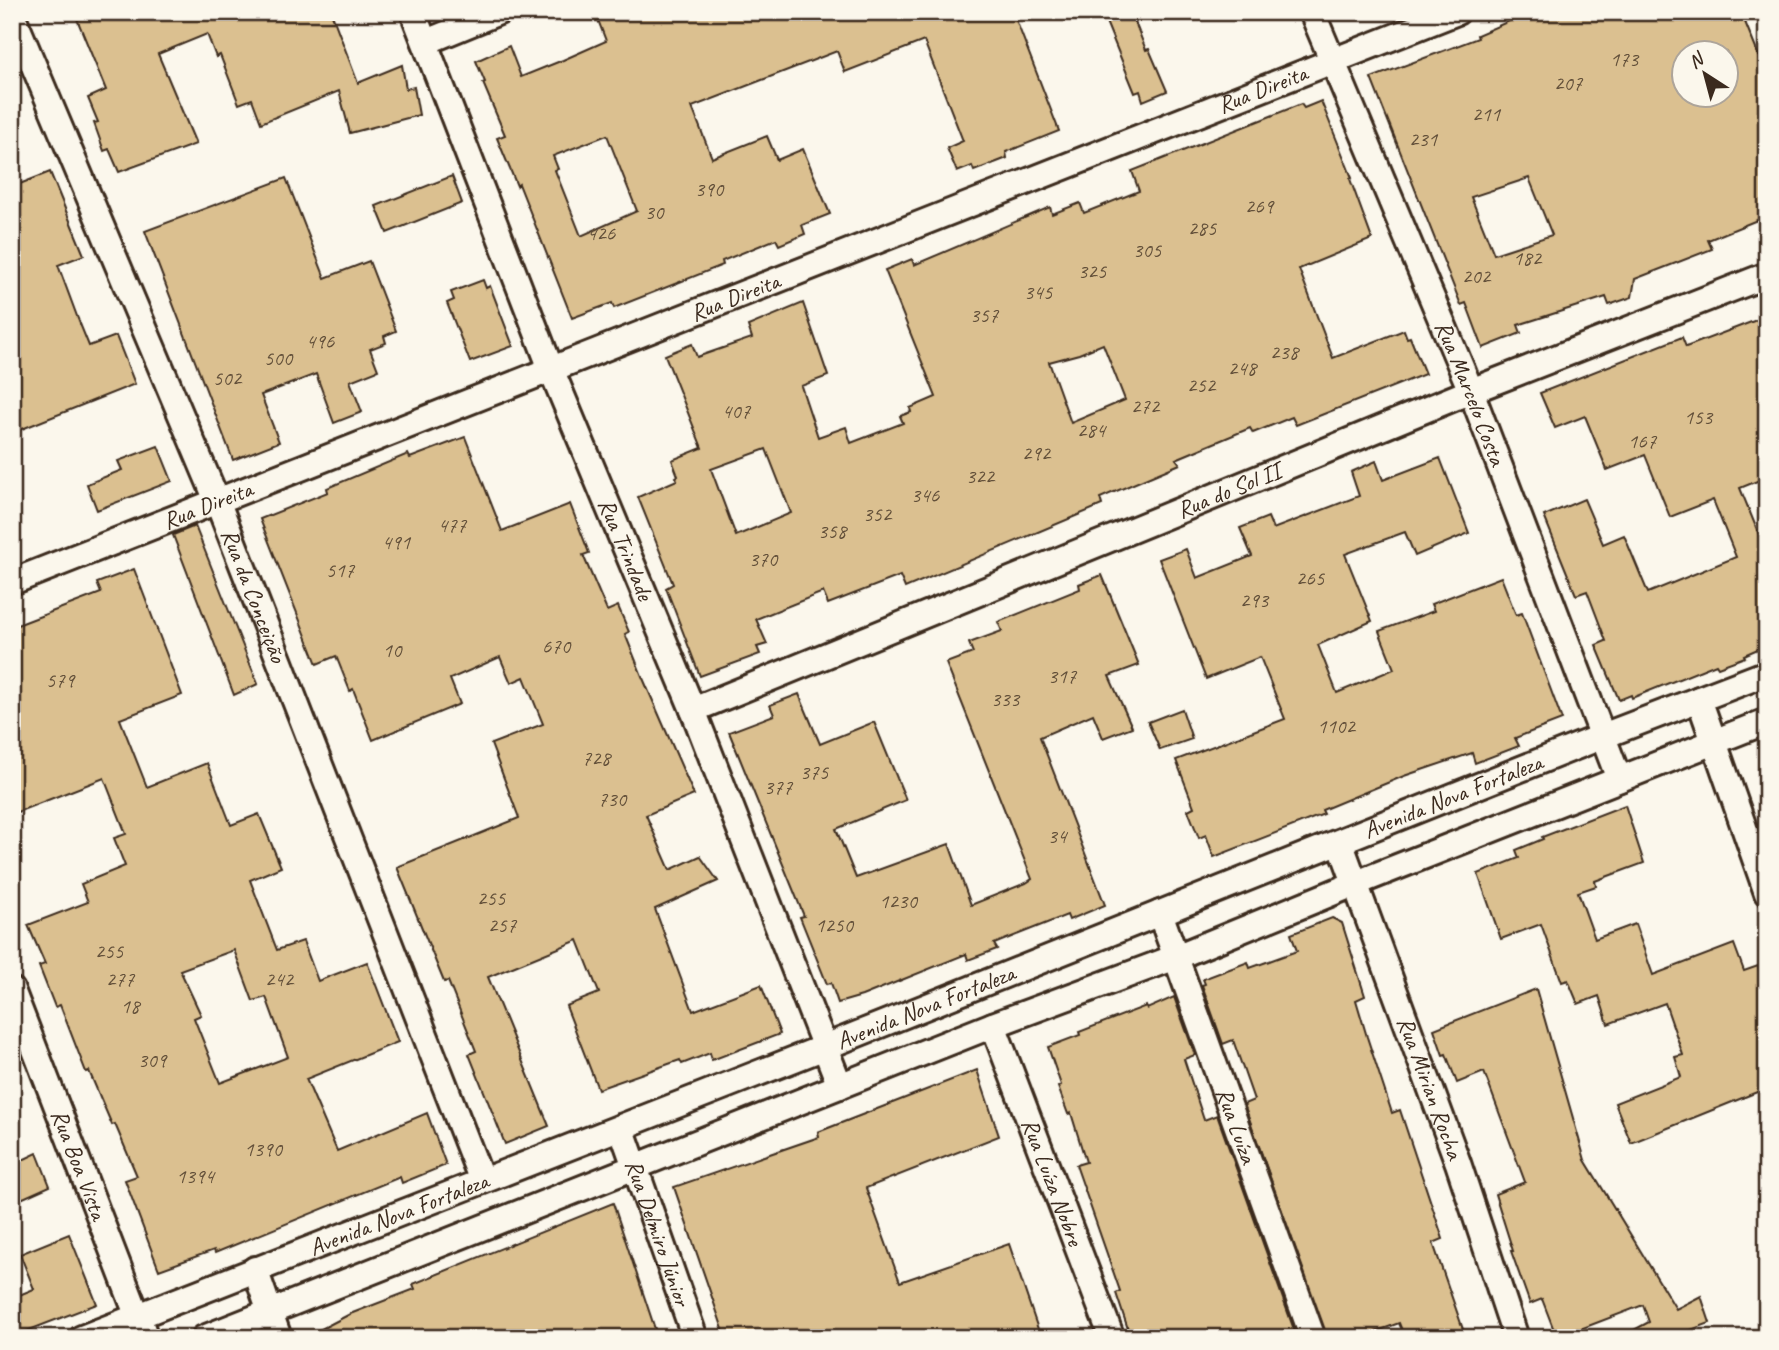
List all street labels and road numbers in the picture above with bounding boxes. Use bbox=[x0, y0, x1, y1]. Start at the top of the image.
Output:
street label: Rua Direita bbox=[1213, 57, 1313, 120]
street label: Rua Direita bbox=[686, 265, 786, 328]
street label: Rua Marcelo Costa bbox=[1428, 316, 1514, 471]
street label: Rua do Sol II bbox=[1172, 454, 1290, 525]
street label: Rua Direita bbox=[158, 473, 258, 536]
street label: Rua Trindade bbox=[592, 494, 661, 607]
street label: Rua da Conceição bbox=[215, 524, 294, 668]
street label: Avenida Nova Fortaleza bbox=[1359, 746, 1548, 845]
street label: Avenida Nova Fortaleza bbox=[832, 957, 1021, 1056]
street label: Rua Mirian Rocha bbox=[1391, 1013, 1471, 1165]
street label: Rua Luíza bbox=[1209, 1084, 1264, 1169]
street label: Rua Boa Vista bbox=[44, 1105, 115, 1226]
street label: Rua Luíza Nobre bbox=[1015, 1114, 1091, 1252]
street label: Rua Delmiro Júnior bbox=[619, 1155, 698, 1312]
street label: Avenida Nova Fortaleza bbox=[305, 1165, 494, 1263]

